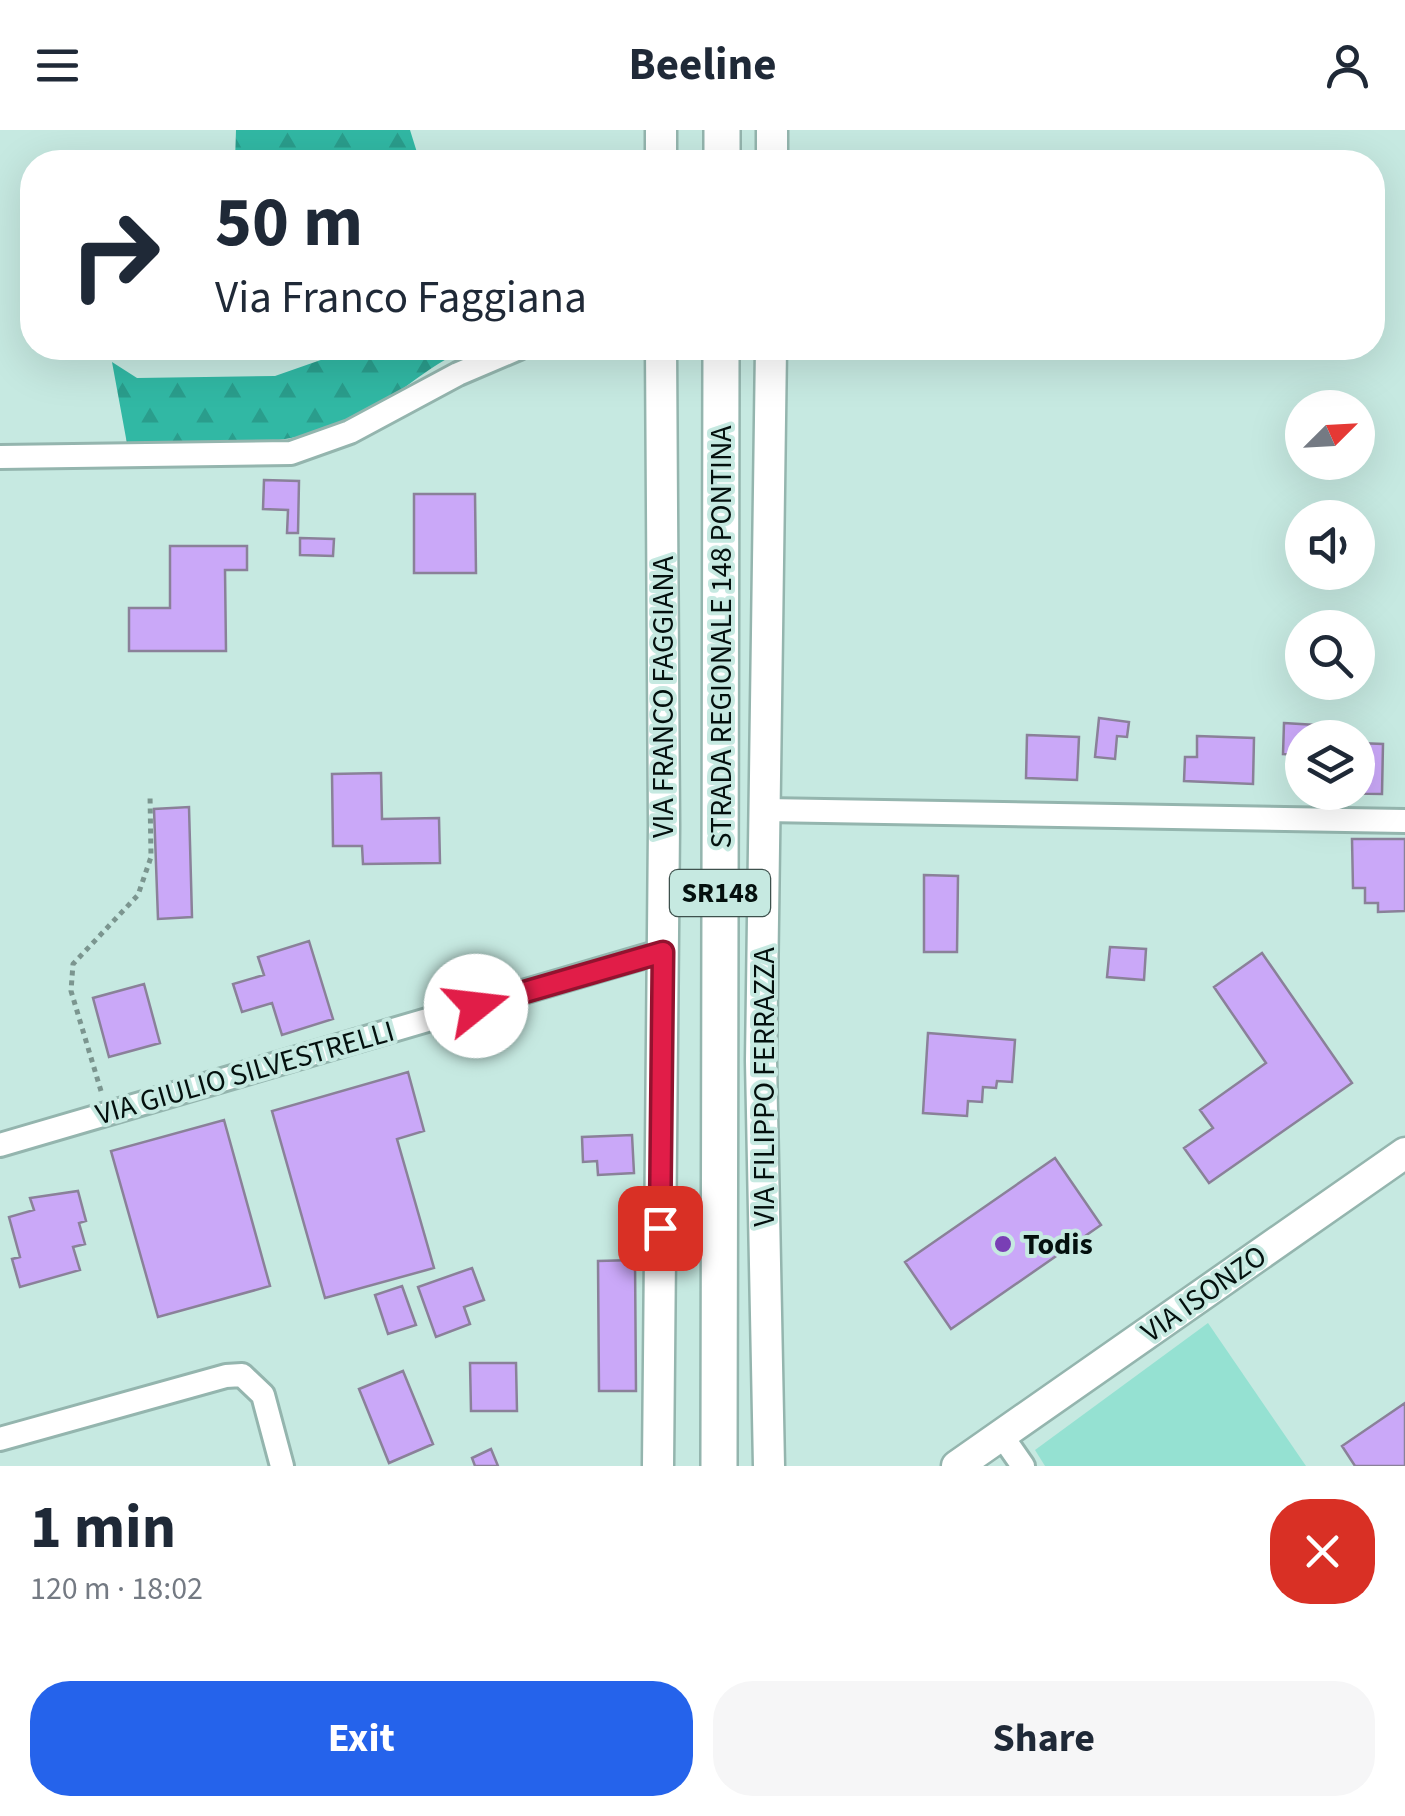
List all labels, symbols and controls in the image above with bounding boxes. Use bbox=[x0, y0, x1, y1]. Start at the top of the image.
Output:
text: Beeline bbox=[628, 33, 777, 97]
icon: menu bbox=[30, 38, 85, 93]
icon: person bbox=[1320, 38, 1375, 93]
text: 50 m bbox=[215, 173, 363, 273]
icon: right bbox=[50, 190, 180, 320]
text: Via Franco Faggiana bbox=[215, 266, 587, 330]
north arrow bbox=[1285, 390, 1375, 480]
map controls bbox=[1285, 390, 1375, 810]
street label: STRADA REGIONALE 148 PONTINA bbox=[700, 425, 743, 849]
button: sound bbox=[1285, 500, 1375, 590]
street label: VIA FRANCO FAGGIANA bbox=[642, 555, 685, 838]
button: search bbox=[1285, 610, 1375, 700]
button: layers bbox=[1285, 720, 1375, 810]
road number: SR148 bbox=[670, 870, 770, 916]
street label: VIA FILIPPO FERRAZZA bbox=[743, 947, 786, 1227]
position arrow bbox=[424, 954, 528, 1058]
street label: VIA GIULIO SILVESTRELLI bbox=[91, 1010, 399, 1136]
pin bbox=[618, 1186, 703, 1271]
icon: arrive bbox=[633, 1201, 688, 1256]
place label: Todis bbox=[1023, 1223, 1093, 1266]
marker: Todis bbox=[992, 1233, 1014, 1255]
street label: VIA ISONZO bbox=[1133, 1235, 1275, 1353]
text: 1 min bbox=[30, 1486, 176, 1571]
button: close bbox=[1270, 1499, 1375, 1604]
text: 120 m · 18:02 bbox=[30, 1566, 203, 1612]
button: Exit bbox=[30, 1681, 693, 1796]
button: Share bbox=[713, 1681, 1375, 1796]

